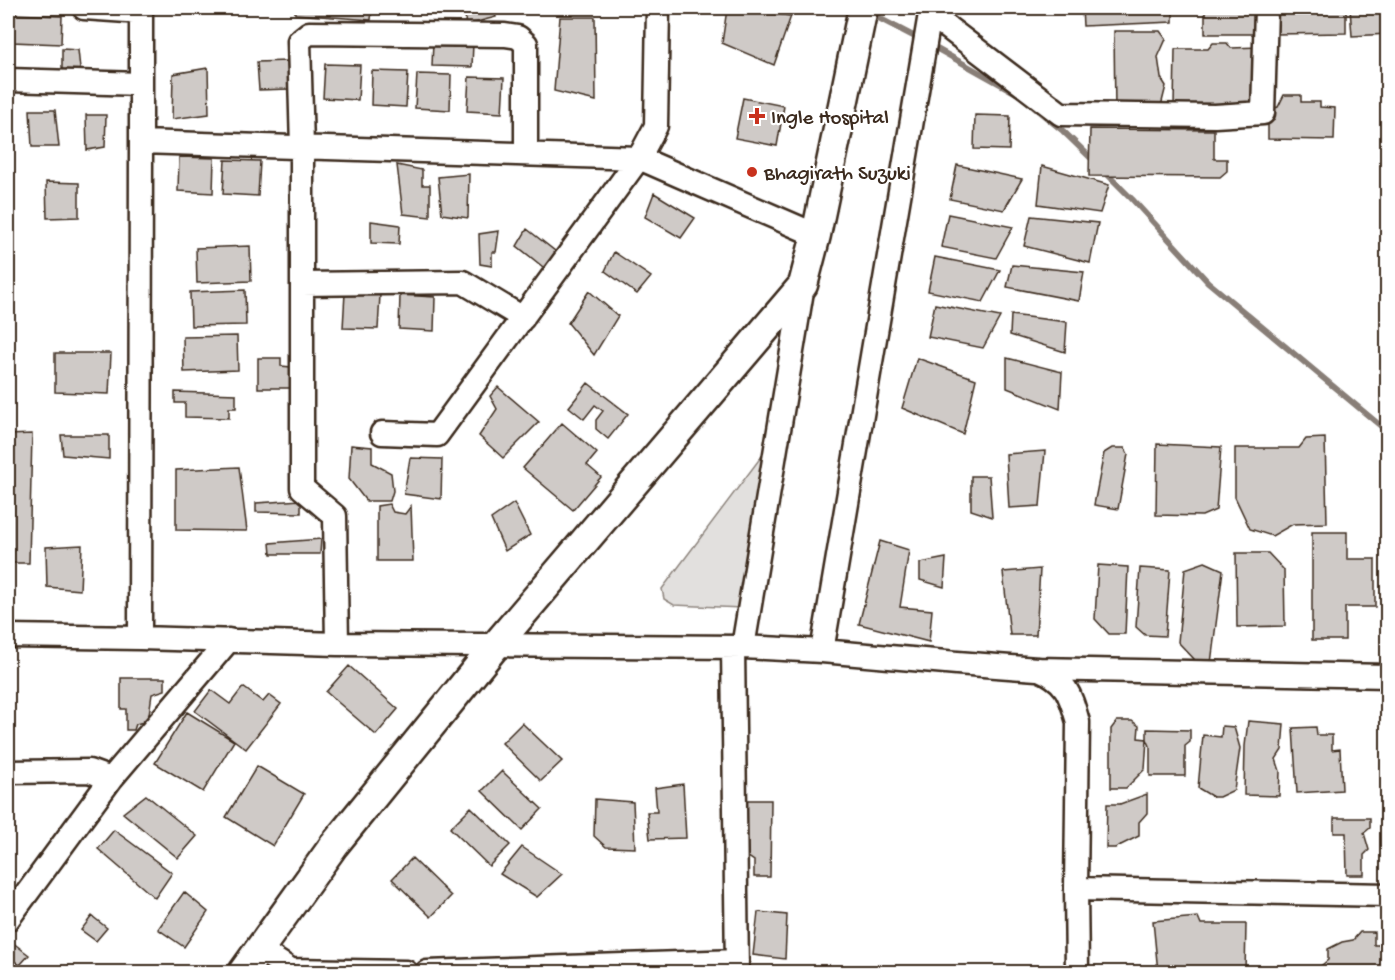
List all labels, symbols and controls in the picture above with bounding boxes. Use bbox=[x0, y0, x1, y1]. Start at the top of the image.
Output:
marker: Ingle Hospital bbox=[748, 107, 766, 125]
place label: Ingle Hospital bbox=[771, 107, 889, 132]
place label: Bhagirath Suzuki bbox=[763, 163, 911, 188]
marker: Bhagirath Suzuki bbox=[745, 165, 759, 179]

